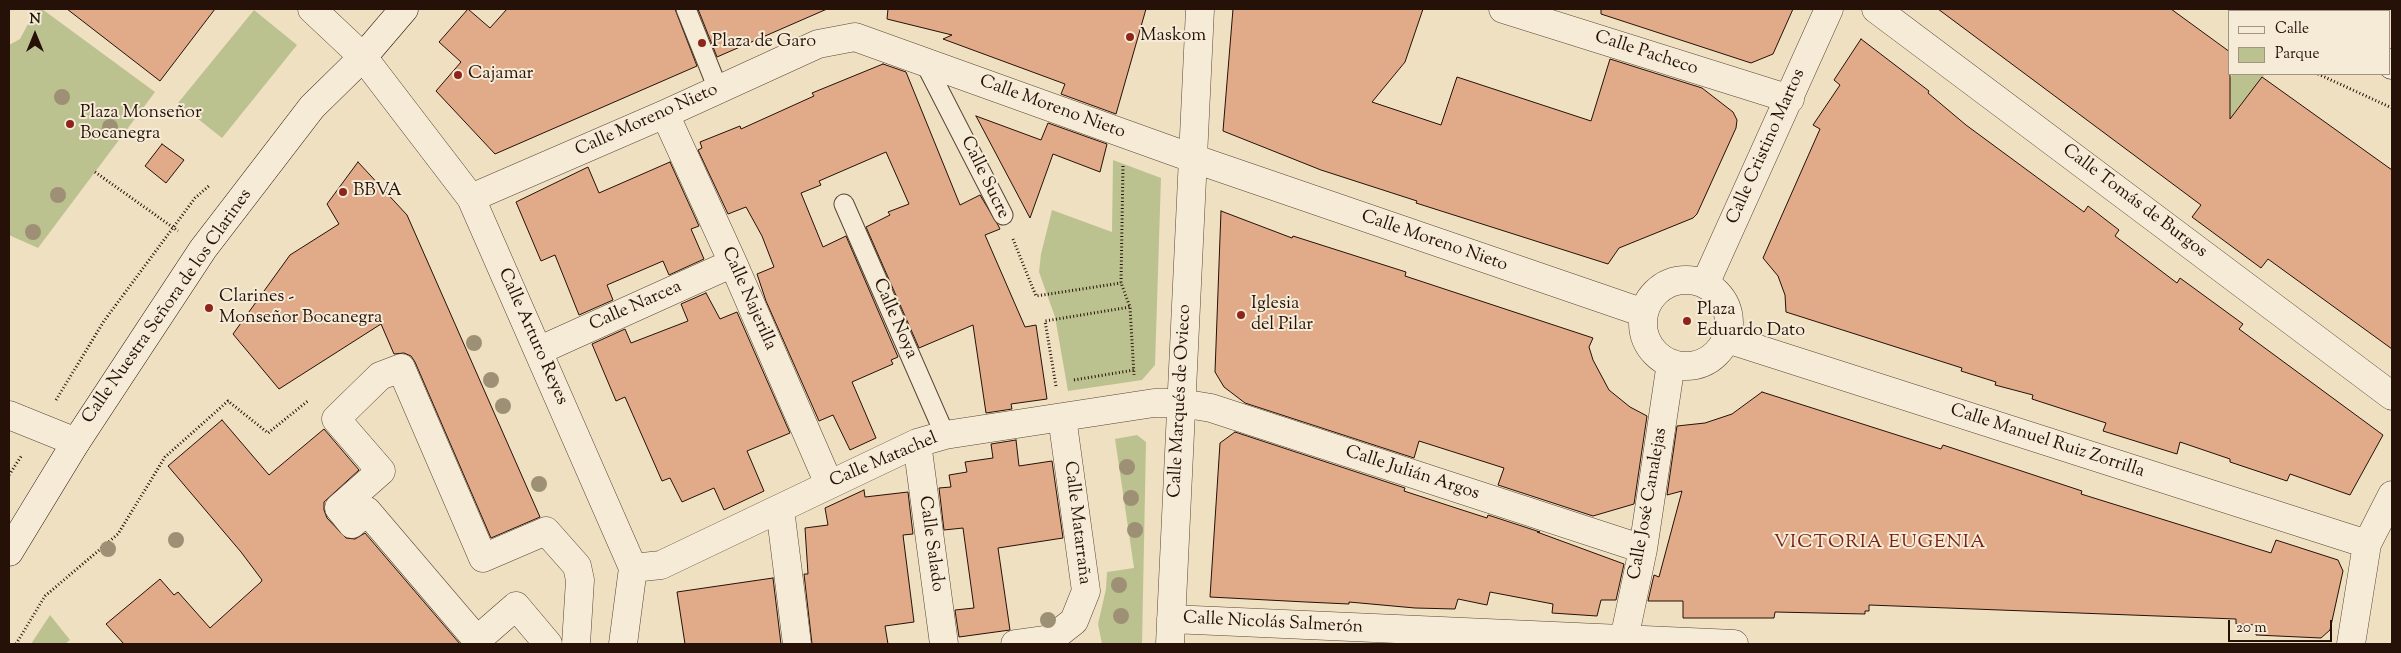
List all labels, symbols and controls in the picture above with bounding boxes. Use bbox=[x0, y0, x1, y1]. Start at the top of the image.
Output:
north arrow bbox=[10, 10, 60, 60]
text: N bbox=[29, 10, 41, 30]
legend bbox=[2228, 10, 2391, 75]
text: Calle bbox=[2275, 19, 2309, 40]
place label: Maskom bbox=[1140, 26, 1206, 48]
street label: Calle Pacheco bbox=[1592, 27, 1700, 81]
marker: Maskom bbox=[1124, 31, 1136, 43]
place label: Plaza de Garo bbox=[712, 32, 816, 54]
marker: Plaza de Garo bbox=[696, 37, 708, 49]
text: Parque bbox=[2275, 44, 2319, 65]
place label: Cajamar bbox=[468, 64, 533, 86]
street label: Calle Cristino Martos bbox=[1723, 66, 1811, 228]
marker: Cajamar bbox=[452, 69, 464, 81]
street label: Calle Moreno Nieto bbox=[976, 72, 1128, 144]
street label: Calle Moreno Nieto bbox=[572, 80, 722, 162]
place label: Plaza Monseñor Bocanegra bbox=[80, 103, 202, 146]
marker: Plaza Monseñor Bocanegra bbox=[64, 118, 76, 130]
street label: Calle Sucre bbox=[955, 133, 1013, 223]
street label: Calle Tomás de Burgos bbox=[2057, 140, 2211, 264]
place label: BBVA bbox=[353, 181, 402, 203]
street label: Calle Nuestra Señora de los Clarines bbox=[78, 186, 258, 428]
marker: BBVA bbox=[337, 186, 349, 198]
street label: Calle Moreno Nieto bbox=[1358, 207, 1510, 277]
street label: Calle Najerilla bbox=[716, 244, 780, 354]
street label: Calle Arturo Reyes bbox=[492, 265, 572, 409]
street label: Calle Noya bbox=[867, 276, 921, 362]
street label: Calle Narcea bbox=[587, 277, 685, 337]
place label: Clarines - Monseñor Bocanegra bbox=[219, 287, 382, 330]
place label: Iglesia del Pilar bbox=[1251, 294, 1313, 336]
place label: Plaza Eduardo Dato bbox=[1697, 300, 1805, 342]
marker: Clarines - Monseñor Bocanegra bbox=[203, 302, 215, 314]
street label: Calle Marqués de Ovieco bbox=[1165, 304, 1197, 498]
marker: Iglesia del Pilar bbox=[1235, 309, 1247, 321]
marker: Plaza Eduardo Dato bbox=[1681, 315, 1693, 327]
street label: Calle Manuel Ruiz Zorrilla bbox=[1947, 400, 2147, 484]
street label: Calle José Canalejas bbox=[1625, 426, 1673, 582]
street label: Calle Matachel bbox=[827, 429, 941, 493]
street label: Calle Julián Argos bbox=[1342, 442, 1482, 506]
street label: Calle Matarraña bbox=[1058, 460, 1094, 586]
street label: Calle Salado bbox=[913, 495, 947, 593]
district label: VICTORIA EUGENIA bbox=[1772, 533, 1988, 555]
street label: Calle Nicolás Salmerón bbox=[1182, 608, 1364, 640]
scale bar bbox=[2231, 610, 2335, 642]
text: 20 m bbox=[2236, 618, 2267, 639]

